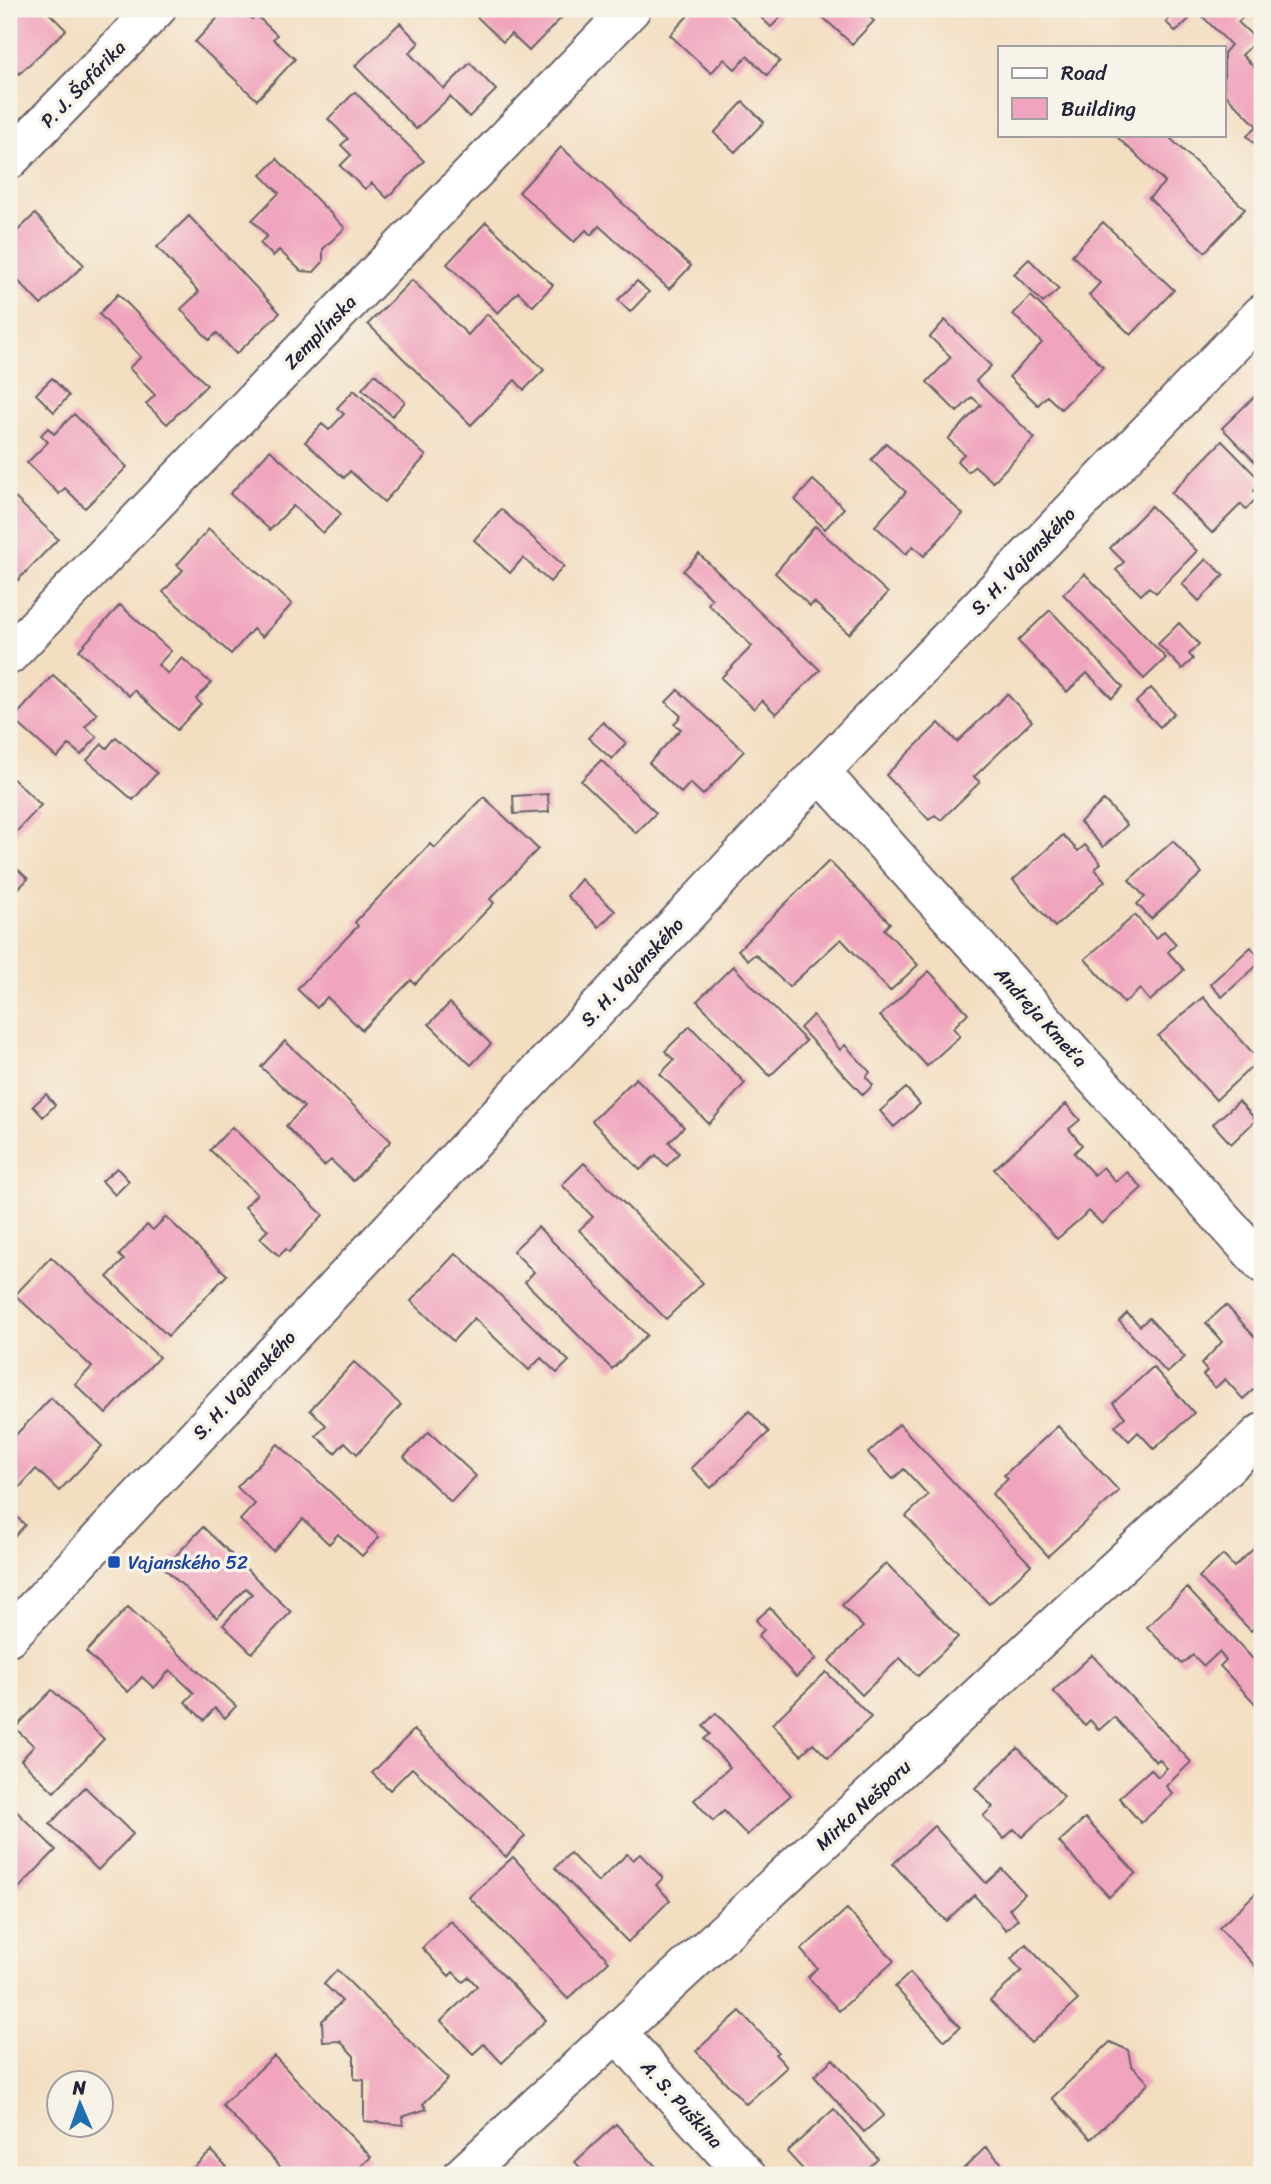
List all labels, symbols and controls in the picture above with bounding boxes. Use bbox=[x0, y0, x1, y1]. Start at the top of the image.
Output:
street label: P. J. Šafárika bbox=[32, 32, 134, 136]
legend bbox=[998, 46, 1226, 136]
text: Road bbox=[1061, 54, 1108, 92]
text: Building bbox=[1061, 90, 1137, 128]
street label: Zemplínska bbox=[275, 286, 365, 377]
street label: S. H. Vajanského bbox=[962, 499, 1084, 623]
street label: S. H. Vajanského bbox=[572, 909, 692, 1035]
street label: Andreja Kmeťa bbox=[985, 958, 1096, 1076]
street label: S. H. Vajanského bbox=[184, 1322, 304, 1448]
place label: Vajanského 52 bbox=[128, 1546, 248, 1579]
marker: Vajanského 52 bbox=[106, 1554, 122, 1570]
street label: Mirka Nešporu bbox=[807, 1751, 919, 1859]
street label: A. S. Puškina bbox=[632, 2051, 732, 2157]
north arrow bbox=[46, 2068, 116, 2138]
text: N bbox=[71, 2071, 87, 2104]

